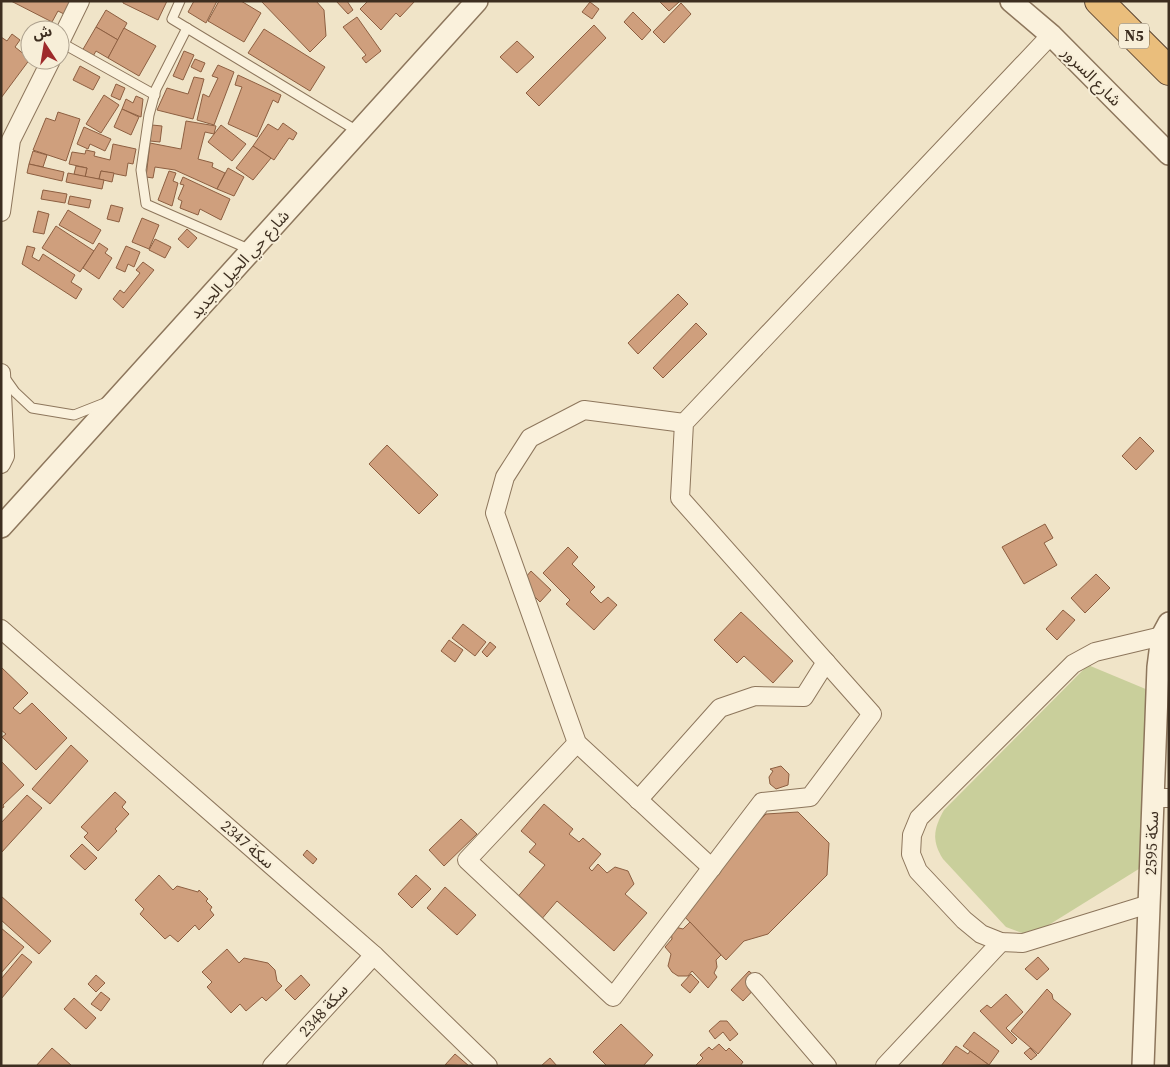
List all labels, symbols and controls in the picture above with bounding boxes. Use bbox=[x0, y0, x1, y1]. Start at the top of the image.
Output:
north arrow bbox=[20, 20, 70, 70]
text: ش bbox=[31, 21, 54, 44]
road number: N5 bbox=[1119, 24, 1149, 48]
street label: شارع السرور bbox=[1055, 41, 1127, 112]
street label: شارع حي الحيل الجديد bbox=[184, 205, 295, 324]
street label: سكة 2595 bbox=[1139, 811, 1163, 875]
street label: سكة 2347 bbox=[217, 815, 279, 873]
street label: سكة 2348 bbox=[293, 979, 353, 1041]

